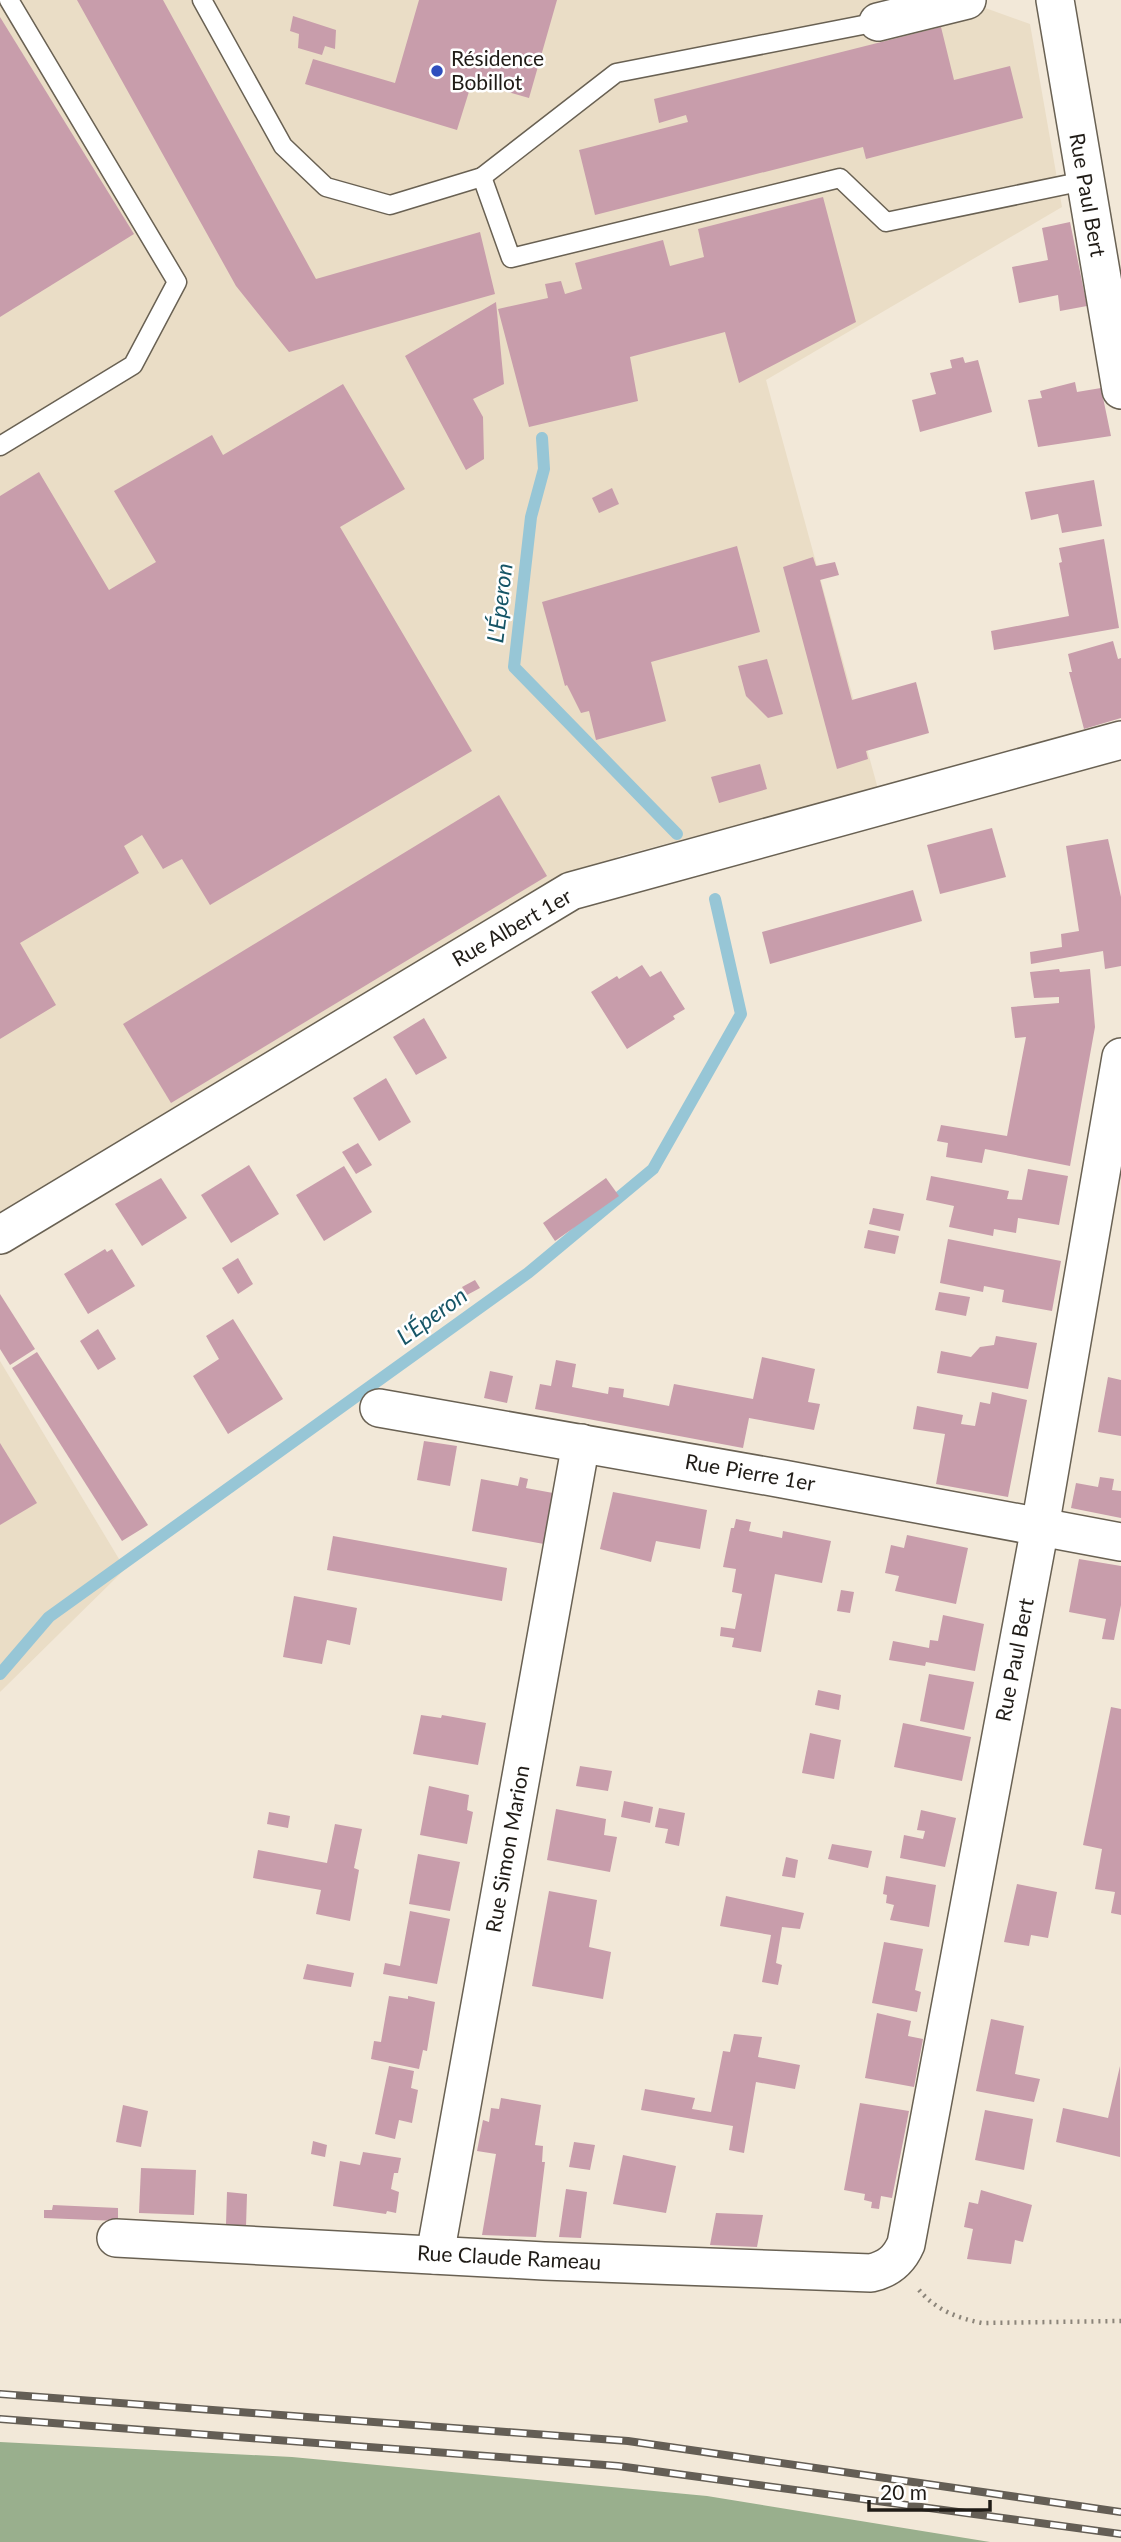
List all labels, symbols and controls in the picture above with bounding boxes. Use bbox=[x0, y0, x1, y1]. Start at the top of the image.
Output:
place label: Résidence Bobillot bbox=[451, 45, 544, 94]
marker: Résidence Bobillot bbox=[429, 63, 445, 79]
street label: Rue Paul Bert bbox=[1065, 131, 1112, 259]
water label: L'Éperon bbox=[480, 561, 518, 644]
street label: Rue Albert 1er bbox=[447, 882, 576, 971]
water label: L'Éperon bbox=[391, 1280, 472, 1350]
street label: Rue Pierre 1er bbox=[683, 1448, 818, 1495]
street label: Rue Paul Bert bbox=[989, 1595, 1038, 1724]
street label: Rue Simon Marion bbox=[480, 1763, 534, 1934]
street label: Rue Claude Rameau bbox=[416, 2239, 602, 2274]
scale bar bbox=[869, 2468, 990, 2512]
text: 20 m bbox=[880, 2479, 927, 2504]

